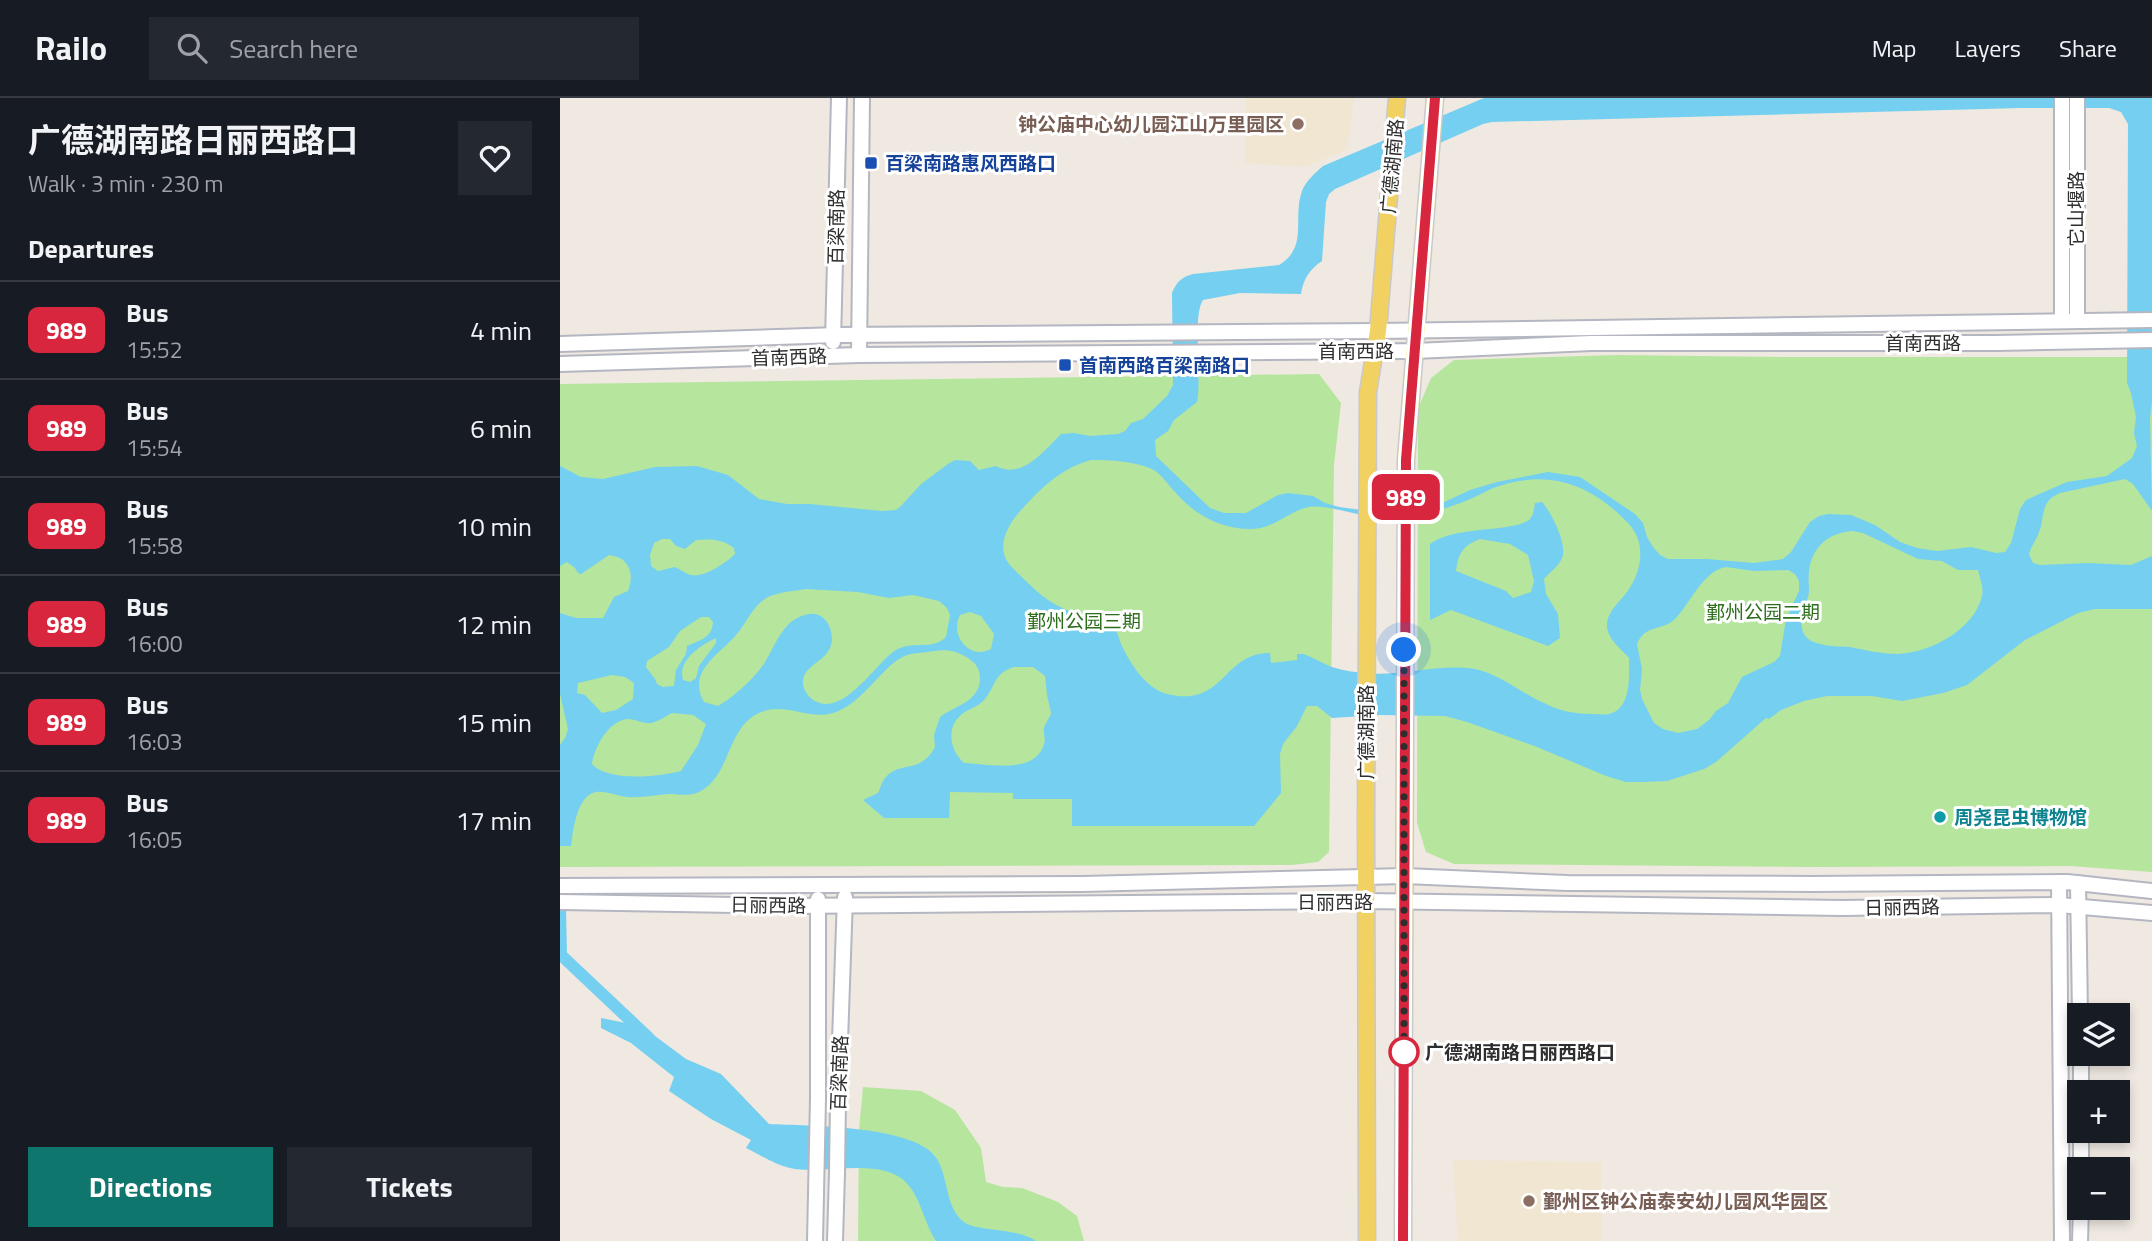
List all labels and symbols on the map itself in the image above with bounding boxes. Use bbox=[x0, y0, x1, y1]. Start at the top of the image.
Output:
place label: 钟公庙中心幼儿园江山万里园区 bbox=[1018, 109, 1284, 138]
marker: 钟公庙中心幼儿园江山万里园区 bbox=[1290, 116, 1306, 132]
street label: 广德湖南路 bbox=[1373, 117, 1410, 215]
place label: 百梁南路惠风西路口 bbox=[885, 148, 1056, 177]
marker: 百梁南路惠风西路口 bbox=[863, 155, 879, 171]
street label: 它山堰路 bbox=[2061, 171, 2090, 247]
street label: 百梁南路 bbox=[820, 189, 851, 265]
street label: 首南西路 bbox=[1885, 328, 1961, 357]
street label: 首南西路 bbox=[1318, 336, 1394, 365]
street label: 首南西路 bbox=[750, 341, 827, 372]
place label: 首南西路百梁南路口 bbox=[1079, 350, 1250, 379]
marker: 首南西路百梁南路口 bbox=[1057, 357, 1073, 373]
line badge: 989 bbox=[1366, 474, 1446, 520]
park label: 鄞州公园二期 bbox=[1706, 597, 1820, 626]
park label: 鄞州公园三期 bbox=[1027, 606, 1141, 635]
your location bbox=[1386, 632, 1421, 667]
street label: 广德湖南路 bbox=[1351, 684, 1380, 780]
place label: 周尧昆虫博物馆 bbox=[1954, 802, 2087, 831]
marker: 周尧昆虫博物馆 bbox=[1932, 809, 1948, 825]
street label: 日丽西路 bbox=[1297, 887, 1373, 916]
street label: 日丽西路 bbox=[730, 889, 806, 920]
street label: 日丽西路 bbox=[1864, 891, 1940, 922]
street label: 百梁南路 bbox=[823, 1034, 854, 1111]
marker: 广德湖南路日丽西路口 bbox=[1389, 1037, 1419, 1067]
place label: 广德湖南路日丽西路口 bbox=[1425, 1037, 1615, 1066]
place label: 鄞州区钟公庙泰安幼儿园风华园区 bbox=[1543, 1186, 1828, 1215]
marker: 鄞州区钟公庙泰安幼儿园风华园区 bbox=[1521, 1193, 1537, 1209]

